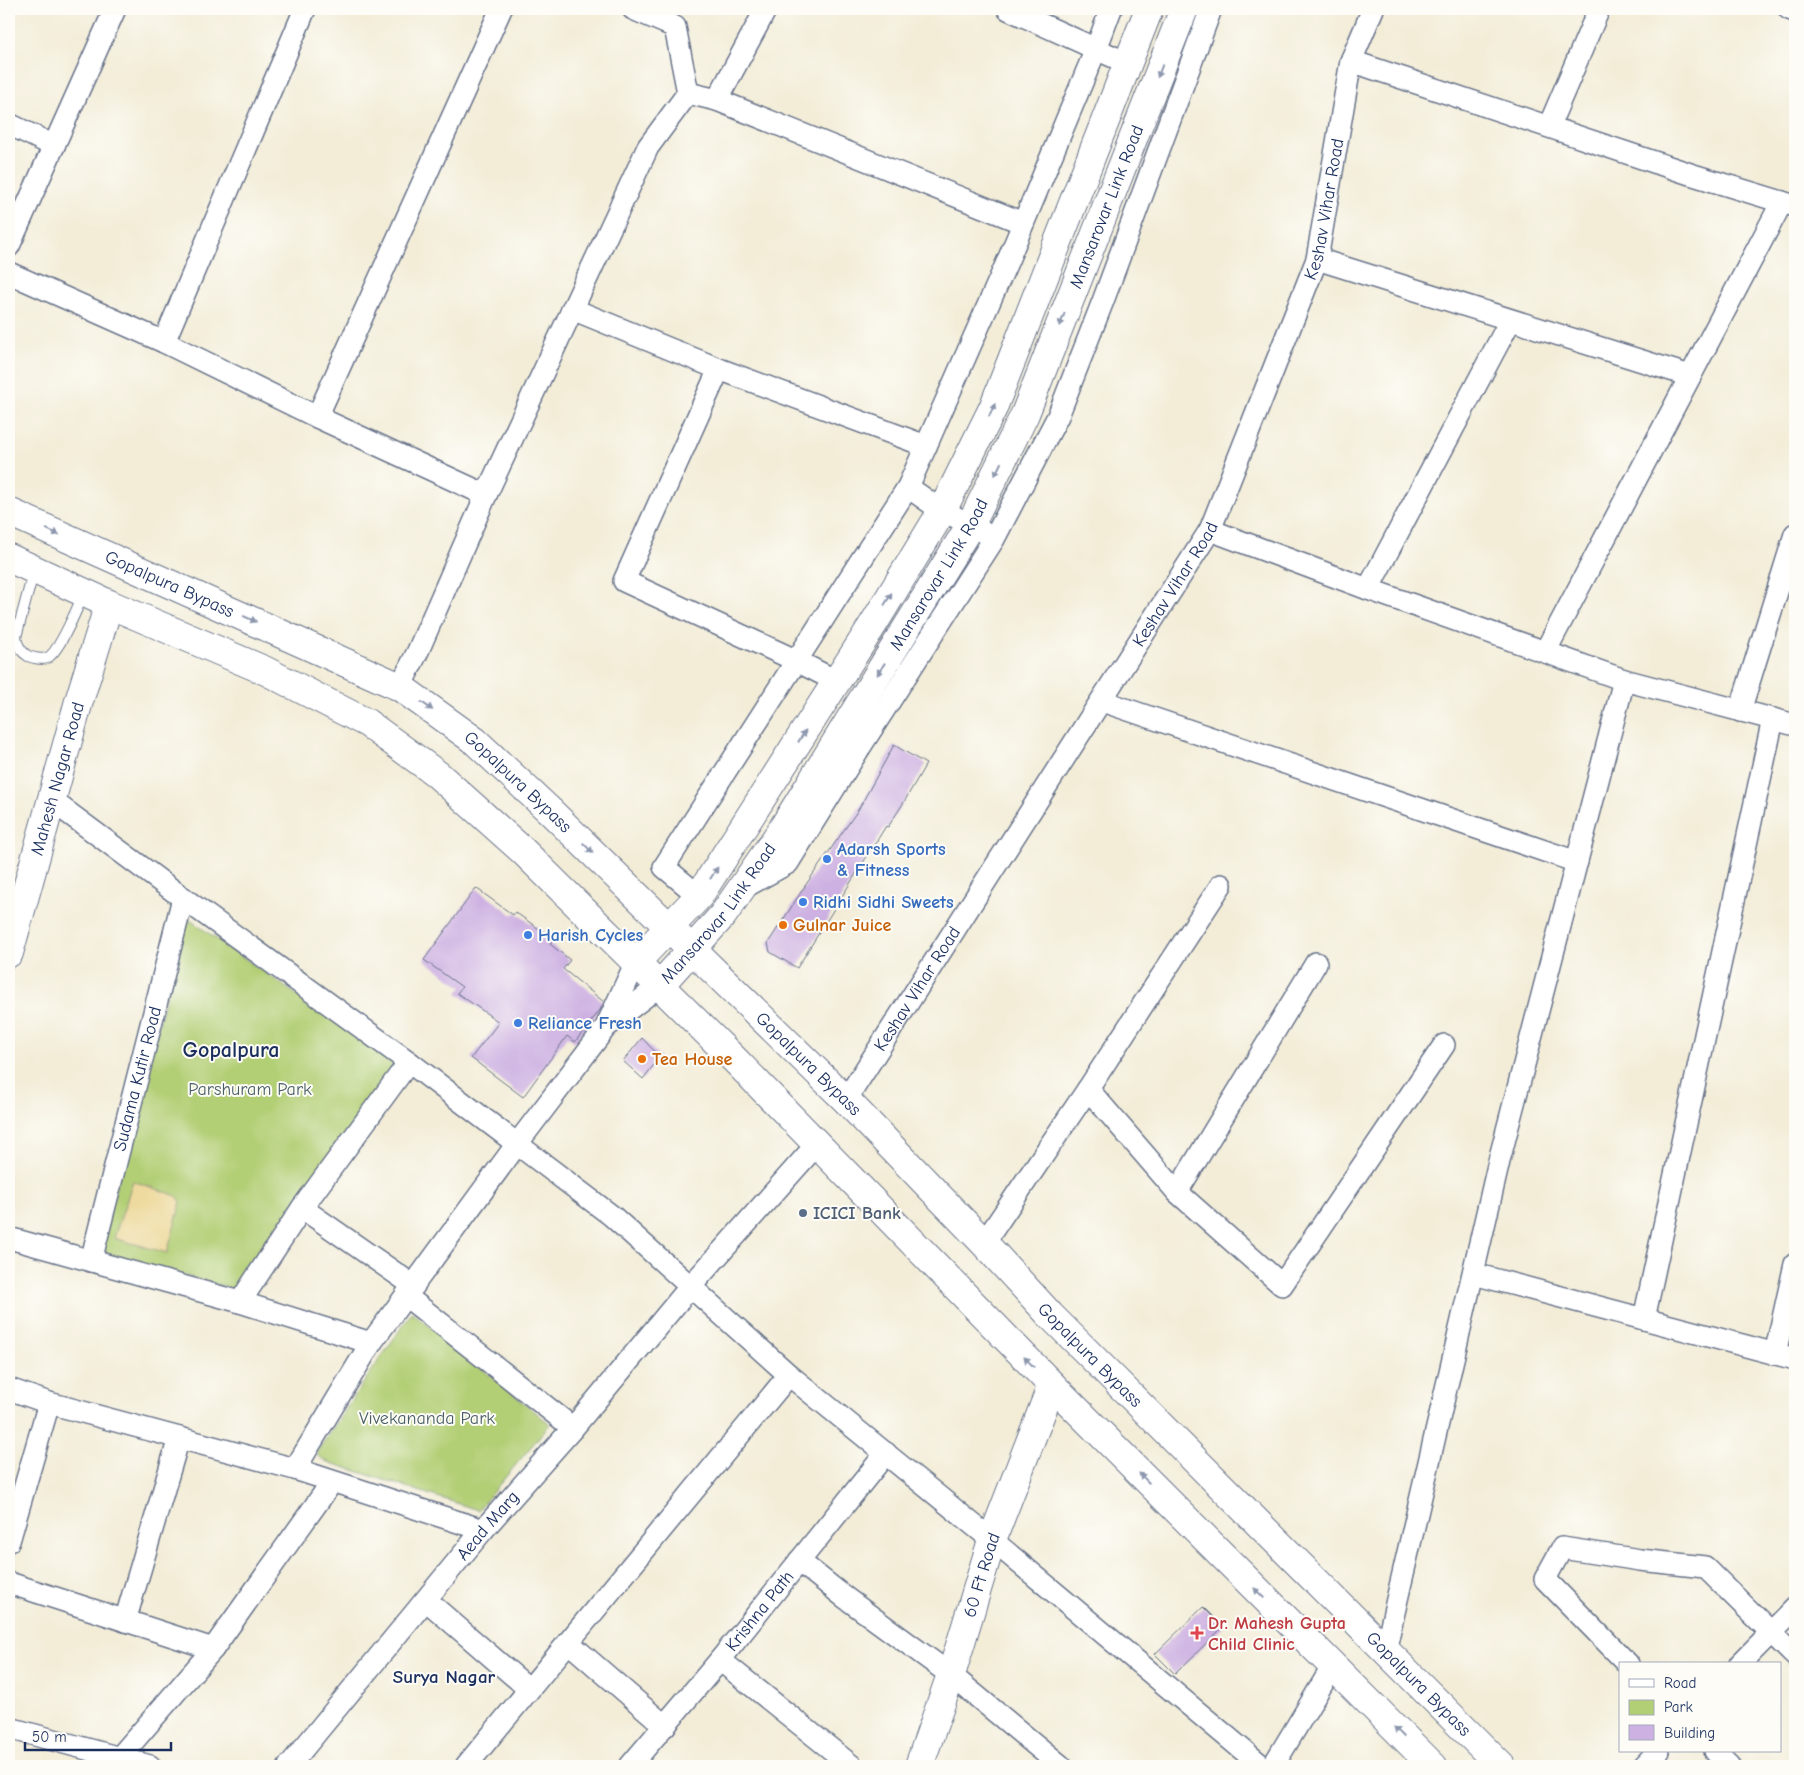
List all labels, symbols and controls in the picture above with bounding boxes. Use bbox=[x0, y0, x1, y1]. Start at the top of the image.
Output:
one-way arrow bbox=[1156, 63, 1163, 78]
street label: Mansarovar Link Road bbox=[1065, 122, 1148, 291]
street label: Keshav Vihar Road bbox=[1300, 137, 1349, 283]
one-way arrow bbox=[1058, 312, 1065, 327]
one-way arrow bbox=[988, 403, 996, 417]
one-way arrow bbox=[994, 462, 1002, 476]
street label: Mansarovar Link Road bbox=[885, 495, 993, 654]
street label: Keshav Vihar Road bbox=[1128, 519, 1223, 651]
one-way arrow bbox=[46, 529, 60, 537]
street label: Gopalpura Bypass bbox=[102, 546, 237, 622]
one-way arrow bbox=[884, 592, 893, 605]
one-way arrow bbox=[243, 616, 257, 624]
one-way arrow bbox=[877, 663, 886, 676]
street label: Mahesh Nagar Road bbox=[27, 700, 89, 858]
one-way arrow bbox=[420, 701, 434, 711]
street label: Gopalpura Bypass bbox=[460, 727, 576, 837]
one-way arrow bbox=[797, 729, 806, 743]
street label: Mansarovar Link Road bbox=[656, 839, 780, 988]
place label: Adarsh Sports & Fitness bbox=[837, 839, 946, 881]
one-way arrow bbox=[582, 842, 594, 854]
marker: Adarsh Sports & Fitness bbox=[821, 853, 833, 865]
one-way arrow bbox=[709, 866, 719, 880]
place label: Ridhi Sidhi Sweets bbox=[813, 892, 954, 913]
marker: Ridhi Sidhi Sweets bbox=[797, 896, 809, 908]
place label: Gulnar Juice bbox=[793, 915, 891, 936]
marker: Gulnar Juice bbox=[777, 919, 789, 931]
street label: Keshav Vihar Road bbox=[870, 923, 965, 1055]
place label: Harish Cycles bbox=[538, 925, 643, 946]
marker: Harish Cycles bbox=[522, 929, 534, 941]
street label: Sudama Kutir Road bbox=[109, 1004, 166, 1154]
street label: Gopalpura Bypass bbox=[751, 1008, 865, 1120]
place label: Reliance Fresh bbox=[528, 1013, 642, 1034]
marker: Reliance Fresh bbox=[512, 1017, 524, 1029]
district label: Gopalpura bbox=[183, 1037, 279, 1063]
place label: Tea House bbox=[652, 1049, 733, 1070]
marker: Tea House bbox=[636, 1053, 648, 1065]
park label: Parshuram Park bbox=[188, 1079, 312, 1100]
place label: ICICI Bank bbox=[813, 1203, 901, 1224]
marker: ICICI Bank bbox=[797, 1207, 809, 1219]
street label: Gopalpura Bypass bbox=[1033, 1299, 1146, 1412]
one-way arrow bbox=[1024, 1357, 1036, 1369]
park label: Vivekananda Park bbox=[359, 1408, 495, 1429]
one-way arrow bbox=[1138, 1472, 1150, 1484]
street label: Aead Marg bbox=[452, 1487, 524, 1565]
street label: 60 Ft Road bbox=[959, 1530, 1005, 1620]
street label: Krishna Path bbox=[721, 1567, 798, 1656]
one-way arrow bbox=[1253, 1587, 1265, 1599]
place label: Dr. Mahesh Gupta Child Clinic bbox=[1208, 1613, 1346, 1655]
marker: Dr. Mahesh Gupta Child Clinic bbox=[1190, 1626, 1204, 1640]
street label: Gopalpura Bypass bbox=[1362, 1627, 1475, 1741]
legend bbox=[1619, 1662, 1782, 1752]
district label: Surya Nagar bbox=[393, 1666, 496, 1688]
text: Road bbox=[1664, 1674, 1696, 1692]
text: Park bbox=[1664, 1698, 1693, 1716]
scale bar bbox=[25, 1720, 171, 1752]
text: Building bbox=[1664, 1724, 1715, 1742]
one-way arrow bbox=[1393, 1726, 1405, 1738]
text: 50 m bbox=[32, 1728, 67, 1746]

